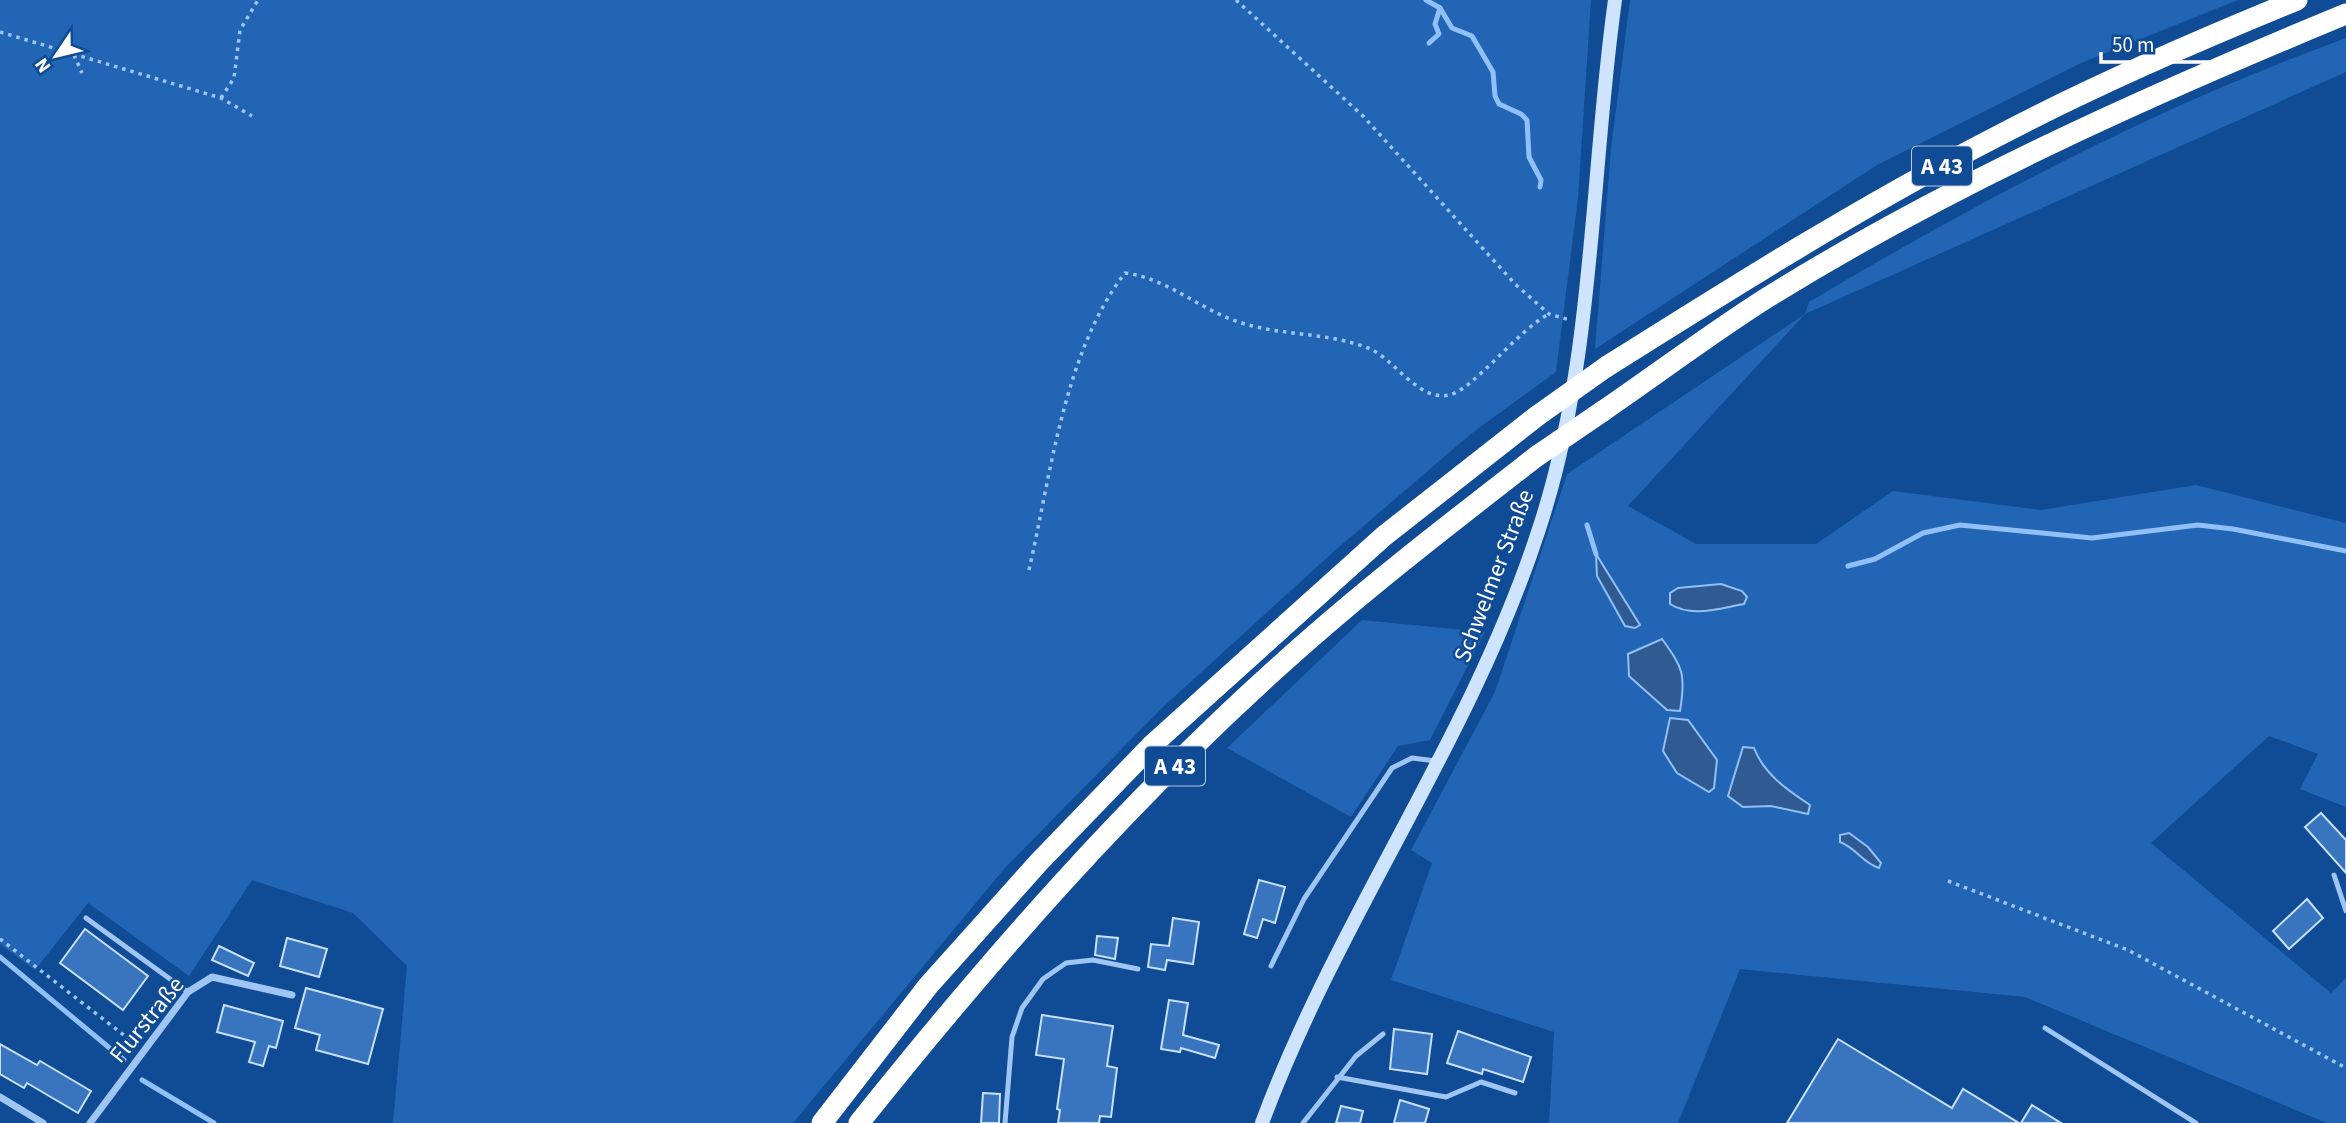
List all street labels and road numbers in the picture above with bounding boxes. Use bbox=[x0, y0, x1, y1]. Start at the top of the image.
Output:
road number: A 43 bbox=[1912, 146, 1972, 186]
street label: Schwelmer Straße bbox=[1445, 484, 1543, 668]
road number: A 43 bbox=[1145, 746, 1205, 786]
street label: Flurstraße bbox=[101, 969, 193, 1071]

